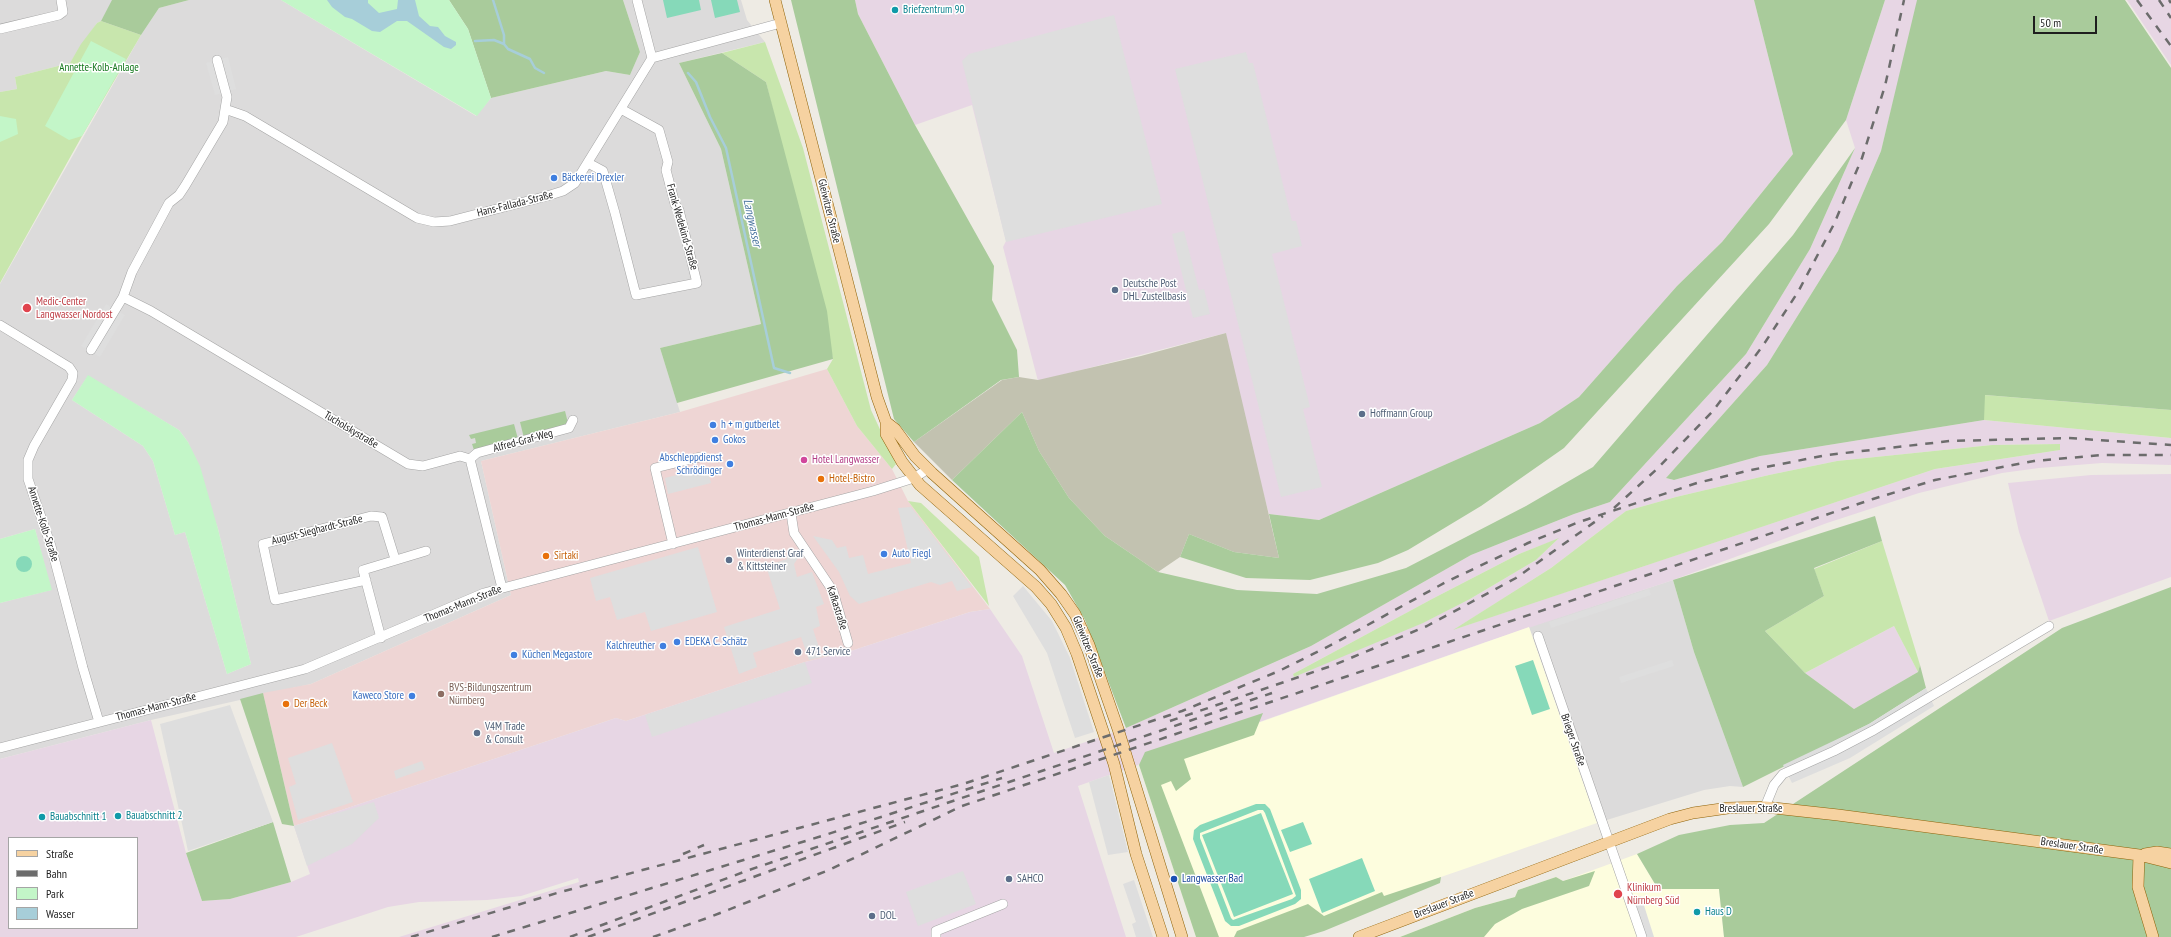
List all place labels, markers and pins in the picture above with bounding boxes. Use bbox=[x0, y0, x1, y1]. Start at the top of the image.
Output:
place label: Briefzentrum 90 bbox=[903, 3, 964, 17]
marker: Briefzentrum 90 bbox=[890, 5, 900, 15]
place label: Bäckerei Drexler bbox=[562, 171, 624, 185]
marker: Bäckerei Drexler bbox=[549, 173, 559, 183]
place label: Deutsche Post DHL Zustellbasis bbox=[1123, 277, 1186, 303]
marker: Deutsche Post DHL Zustellbasis bbox=[1110, 285, 1120, 295]
place label: Medic-Center Langwasser Nordost bbox=[36, 295, 113, 321]
marker: Medic-Center Langwasser Nordost bbox=[21, 302, 33, 314]
place label: Hoffmann Group bbox=[1370, 407, 1432, 421]
marker: Hoffmann Group bbox=[1357, 409, 1367, 419]
place label: h + m gutberlet bbox=[721, 418, 780, 432]
marker: h + m gutberlet bbox=[708, 420, 718, 430]
place label: Gokos bbox=[723, 433, 746, 447]
marker: Gokos bbox=[710, 435, 720, 445]
place label: Abschleppdienst Schrödinger bbox=[660, 451, 722, 477]
place label: Hotel Langwasser bbox=[812, 453, 879, 467]
marker: Hotel Langwasser bbox=[799, 455, 809, 465]
marker: Abschleppdienst Schrödinger bbox=[725, 459, 735, 469]
place label: Hotel-Bistro bbox=[829, 472, 875, 486]
marker: Hotel-Bistro bbox=[816, 474, 826, 484]
place label: Winterdienst Graf & Kittsteiner bbox=[737, 547, 803, 573]
place label: Auto Fiegl bbox=[892, 547, 931, 561]
place label: Sirtaki bbox=[554, 549, 578, 563]
marker: Auto Fiegl bbox=[879, 549, 889, 559]
marker: Sirtaki bbox=[541, 551, 551, 561]
marker: Winterdienst Graf & Kittsteiner bbox=[724, 555, 734, 565]
place label: EDEKA C. Schätz bbox=[685, 635, 747, 649]
marker: EDEKA C. Schätz bbox=[672, 637, 682, 647]
place label: Kalchreuther bbox=[606, 639, 655, 653]
marker: Kalchreuther bbox=[658, 641, 668, 651]
place label: 471 Service bbox=[806, 645, 850, 659]
marker: 471 Service bbox=[793, 647, 803, 657]
place label: Küchen Megastore bbox=[522, 648, 592, 662]
marker: Küchen Megastore bbox=[509, 650, 519, 660]
place label: BVS-Bildungszentrum Nürnberg bbox=[449, 681, 531, 707]
place label: Kaweco Store bbox=[353, 689, 404, 703]
marker: BVS-Bildungszentrum Nürnberg bbox=[436, 689, 446, 699]
marker: Kaweco Store bbox=[407, 691, 417, 701]
place label: Der Beck bbox=[294, 697, 327, 711]
marker: Der Beck bbox=[281, 699, 291, 709]
place label: V4M Trade & Consult bbox=[485, 720, 525, 746]
marker: V4M Trade & Consult bbox=[472, 728, 482, 738]
place label: Bauabschnitt 2 bbox=[126, 809, 183, 823]
place label: Bauabschnitt 1 bbox=[50, 810, 107, 824]
marker: Bauabschnitt 2 bbox=[113, 811, 123, 821]
marker: Bauabschnitt 1 bbox=[37, 812, 47, 822]
place label: SAHCO bbox=[1017, 872, 1044, 886]
place label: Langwasser Bad bbox=[1182, 872, 1243, 886]
marker: SAHCO bbox=[1004, 874, 1014, 884]
marker: Langwasser Bad bbox=[1169, 874, 1179, 884]
place label: Klinikum Nürnberg Süd bbox=[1627, 881, 1679, 907]
marker: Klinikum Nürnberg Süd bbox=[1612, 888, 1624, 900]
place label: Haus D bbox=[1705, 905, 1732, 919]
marker: Haus D bbox=[1692, 907, 1702, 917]
place label: DOL bbox=[880, 909, 896, 923]
marker: DOL bbox=[867, 911, 877, 921]

